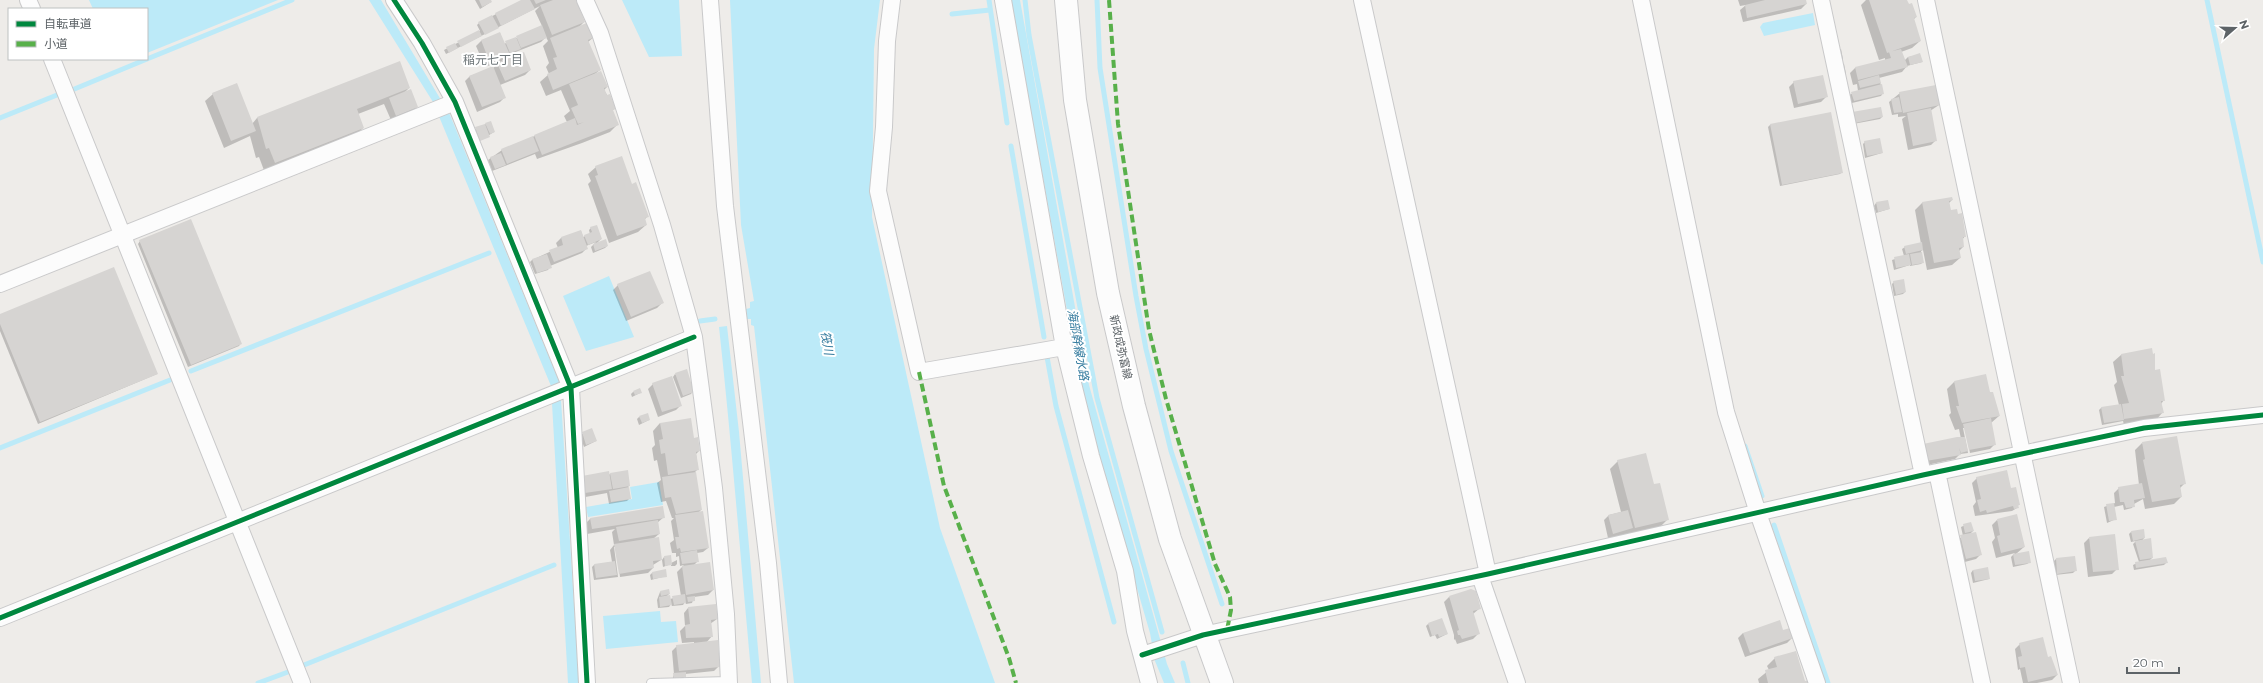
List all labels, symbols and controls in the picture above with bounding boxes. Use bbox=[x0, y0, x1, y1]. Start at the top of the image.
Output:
legend bbox=[8, 8, 148, 60]
north arrow bbox=[2215, 8, 2255, 48]
text: 自転車道 bbox=[44, 16, 92, 31]
text: N bbox=[2236, 18, 2252, 31]
text: 小道 bbox=[44, 36, 68, 51]
district label: 稲元七丁目 bbox=[463, 52, 523, 67]
water label: 海部幹線水路 bbox=[1065, 308, 1092, 383]
street label: 新政成弥富線 bbox=[1107, 313, 1135, 381]
water label: 筏川 bbox=[818, 330, 837, 358]
scale bar bbox=[2127, 649, 2179, 675]
text: 20 m bbox=[2133, 655, 2164, 670]

